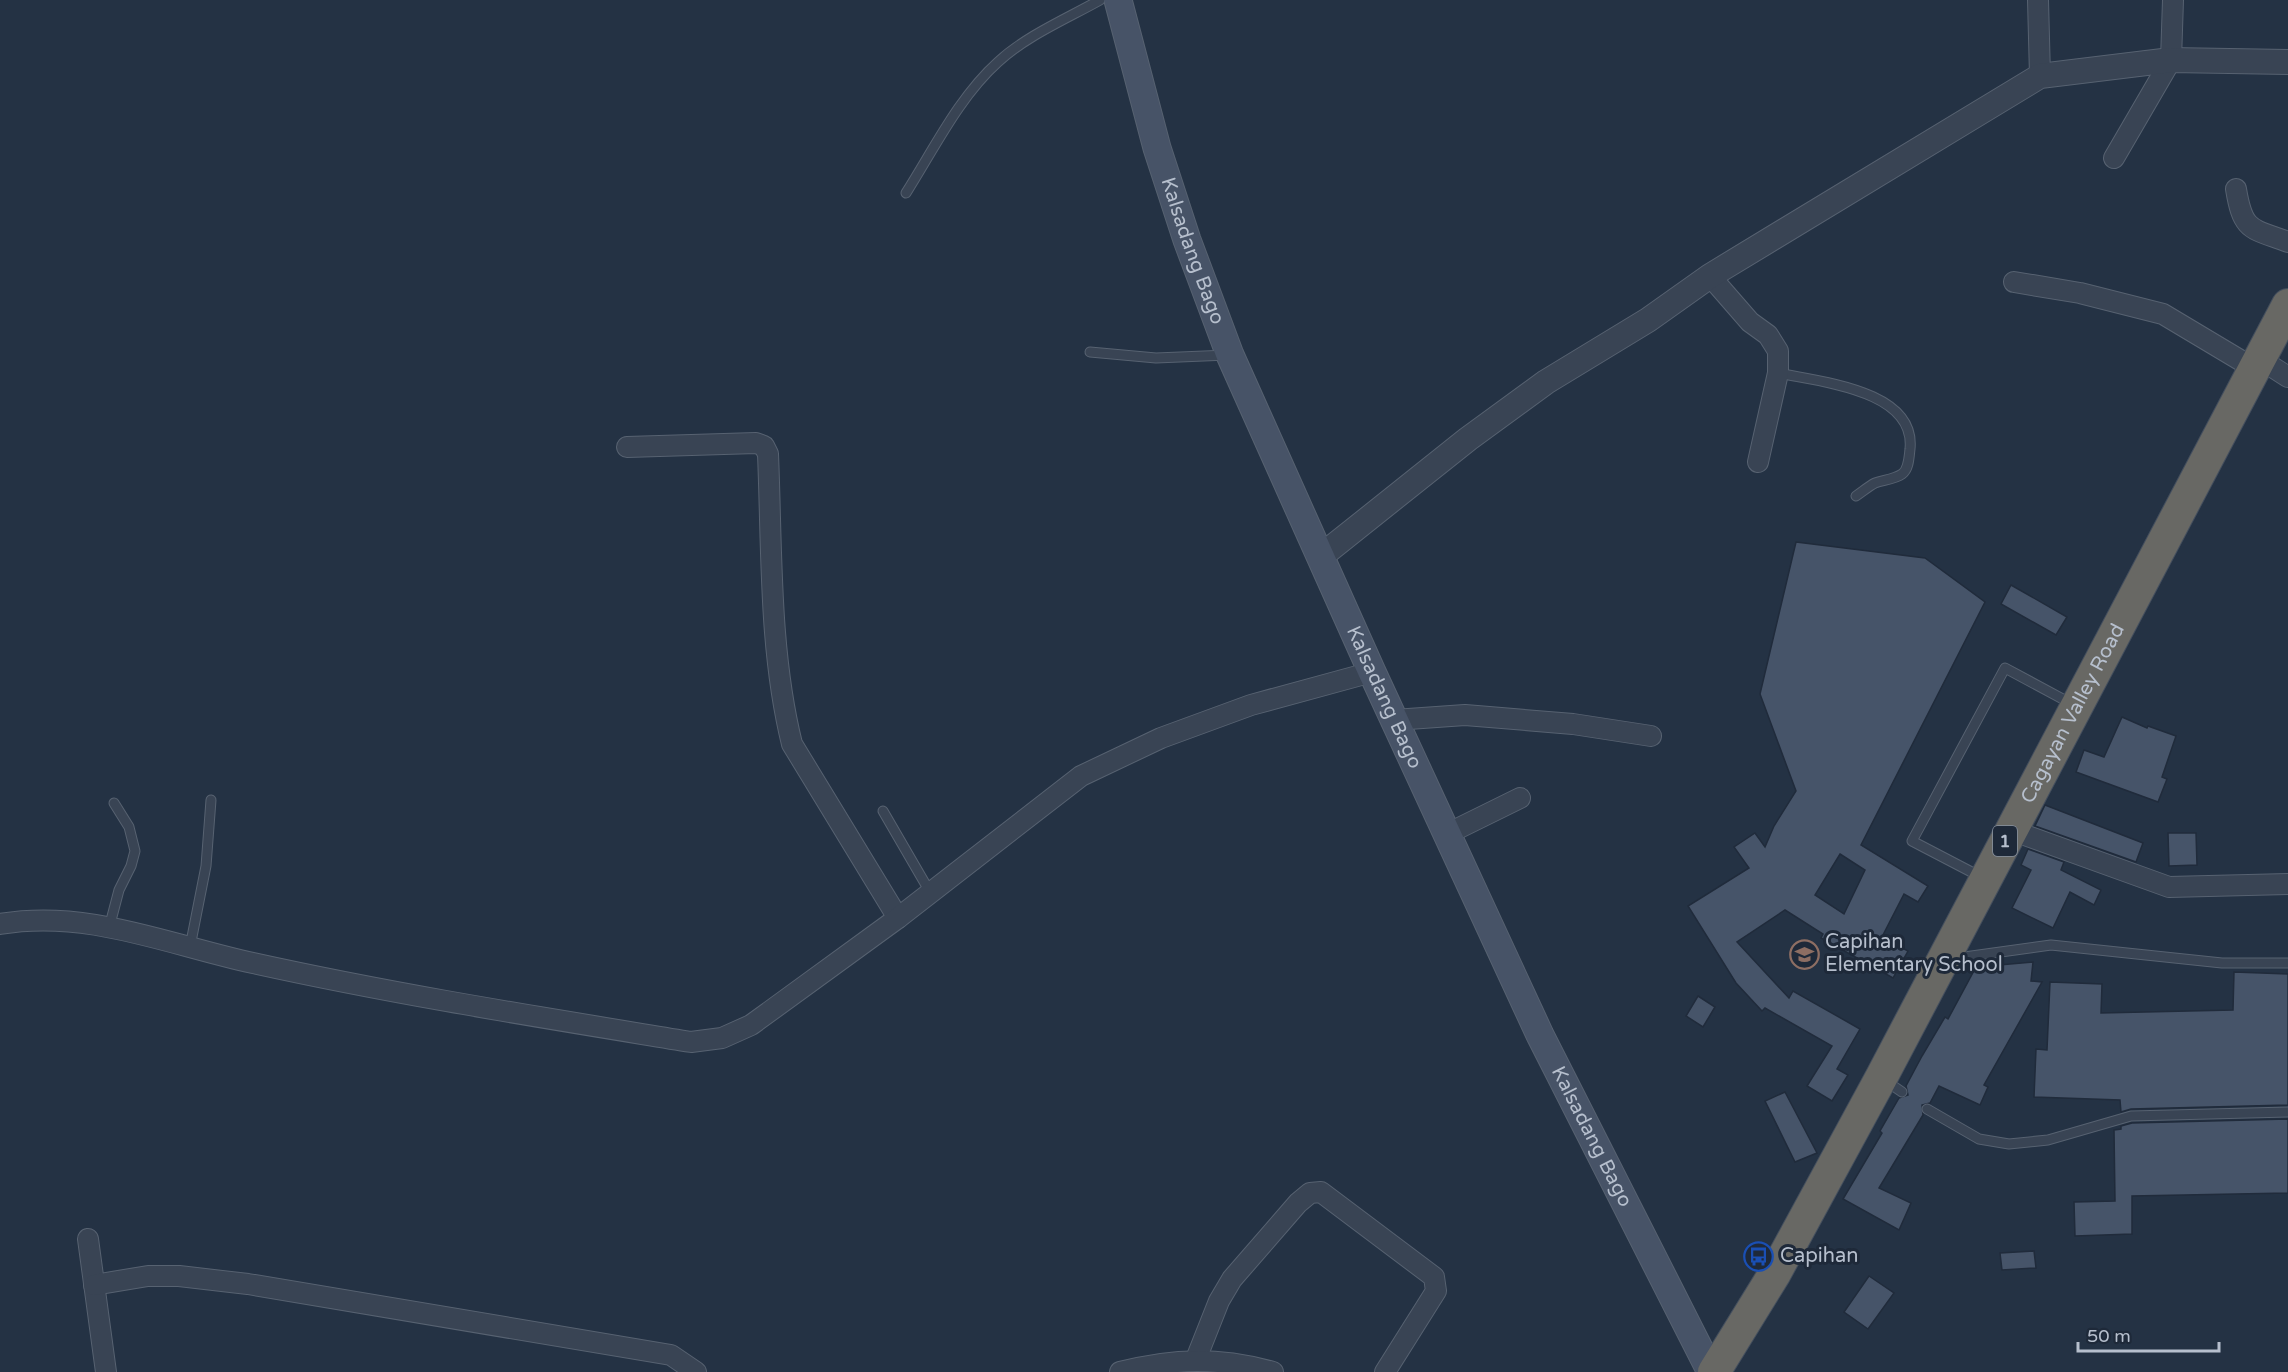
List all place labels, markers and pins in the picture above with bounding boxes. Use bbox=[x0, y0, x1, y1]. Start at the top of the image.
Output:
place label: Capihan Elementary School bbox=[1825, 930, 2003, 977]
school or university icon: Capihan Elementary School bbox=[1788, 938, 1820, 970]
bus stop icon: Capihan bbox=[1743, 1240, 1775, 1272]
place label: Capihan bbox=[1780, 1244, 1858, 1268]

